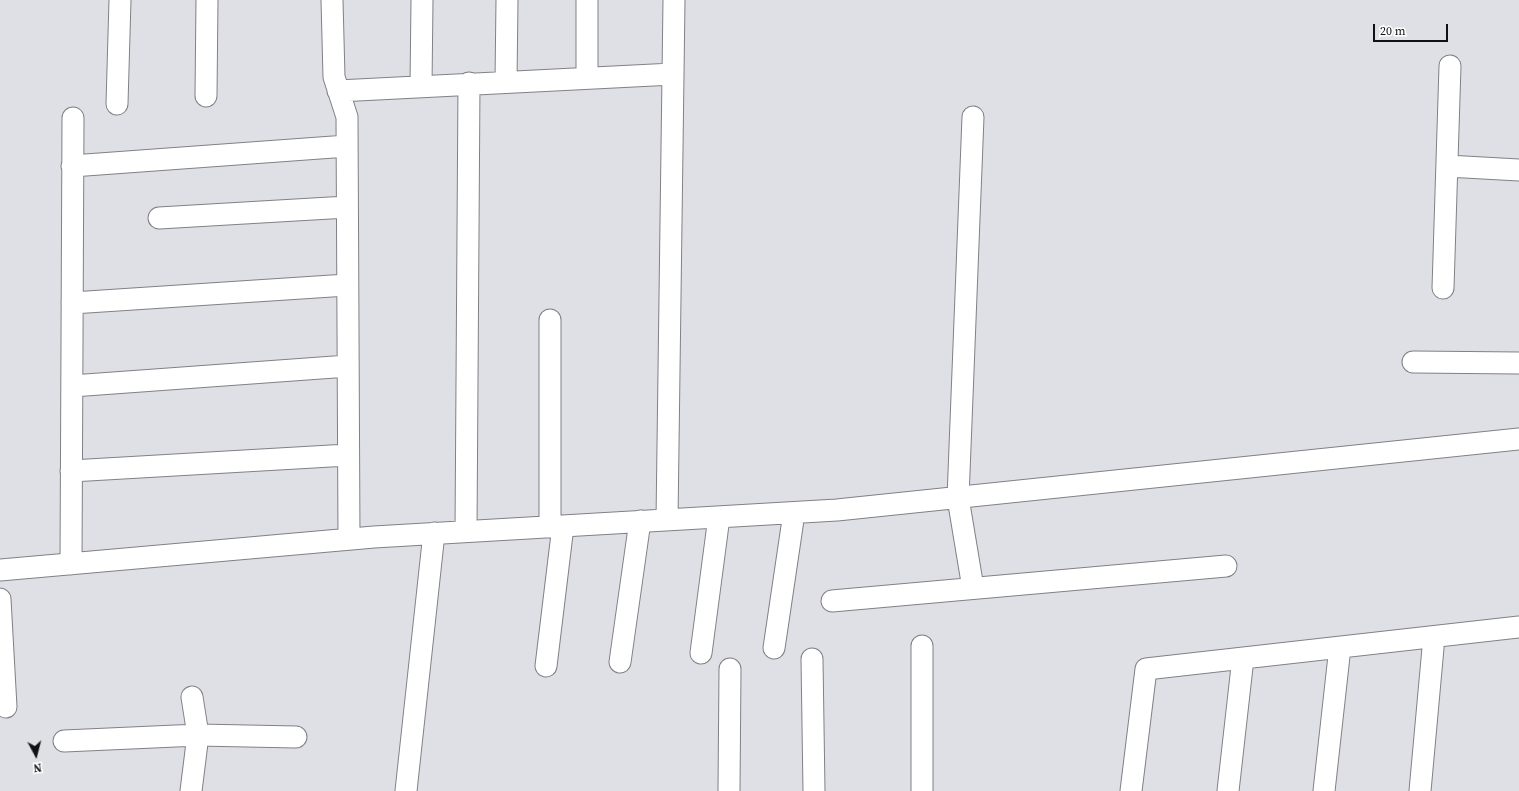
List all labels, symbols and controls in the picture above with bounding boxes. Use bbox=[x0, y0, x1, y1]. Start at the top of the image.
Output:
scale bar bbox=[1375, 16, 1450, 42]
text: 20 m bbox=[1380, 23, 1406, 39]
north arrow bbox=[16, 735, 56, 775]
text: N bbox=[33, 759, 42, 775]

